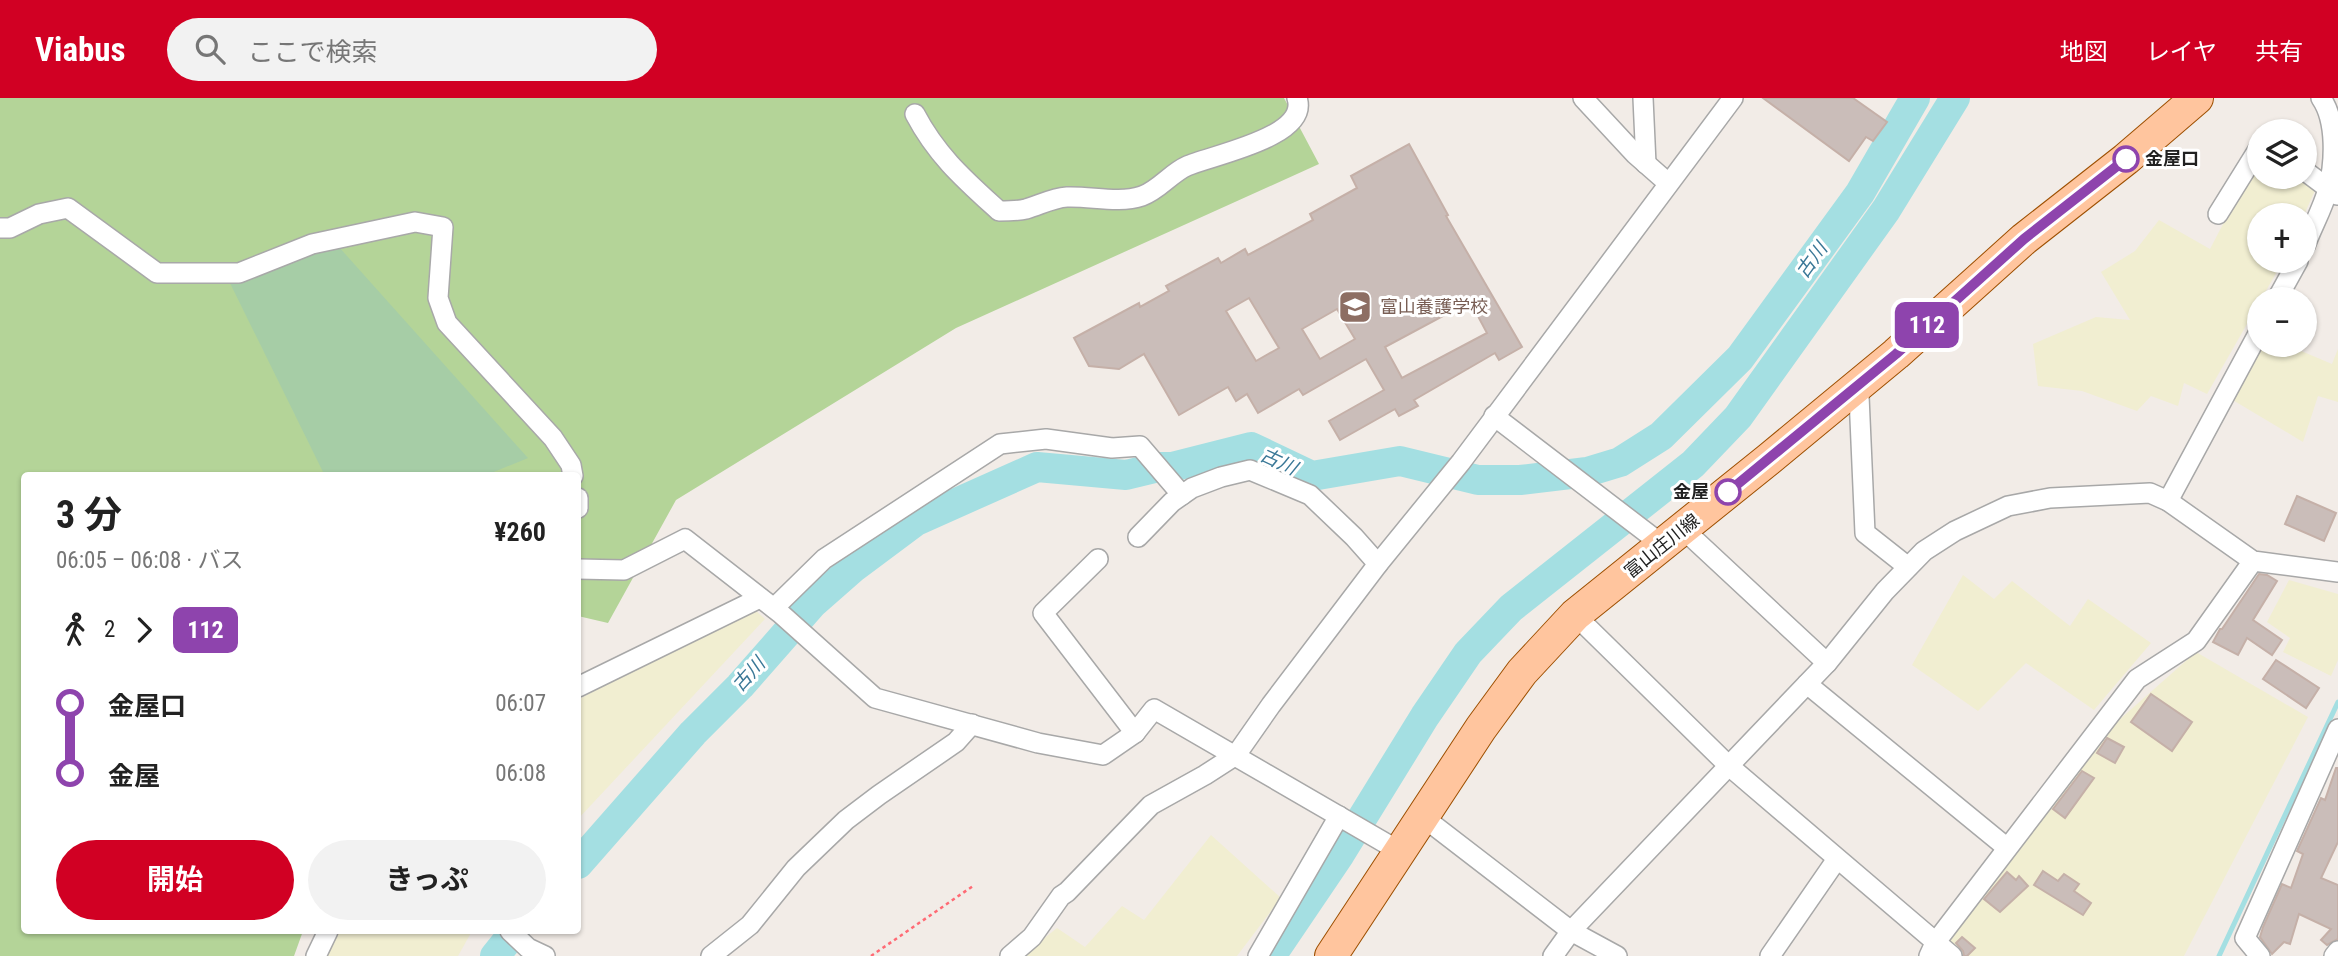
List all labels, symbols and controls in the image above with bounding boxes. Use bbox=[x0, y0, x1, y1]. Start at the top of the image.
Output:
search box bbox=[167, 18, 657, 81]
text: Viabus bbox=[35, 30, 125, 69]
icon: search bbox=[191, 30, 229, 68]
text: ここで検索 bbox=[247, 37, 378, 67]
text: 地図 bbox=[2060, 38, 2108, 66]
text: レイヤ bbox=[2146, 38, 2217, 66]
text: 共有 bbox=[2255, 38, 2303, 66]
map controls bbox=[2247, 119, 2317, 357]
button: layers bbox=[2247, 119, 2317, 189]
marker: 金屋口 bbox=[2113, 146, 2139, 172]
place label: 金屋口 bbox=[2145, 148, 2199, 169]
button: + bbox=[2247, 203, 2317, 273]
water label: 古川 bbox=[1791, 237, 1833, 282]
button: − bbox=[2247, 287, 2317, 357]
school or university icon: 富山養護学校 bbox=[1336, 288, 1374, 326]
place label: 富山養護学校 bbox=[1380, 296, 1488, 317]
line badge: 112 bbox=[1887, 302, 1967, 348]
text: 112 bbox=[1909, 311, 1945, 339]
water label: 古川 bbox=[1257, 443, 1303, 481]
marker: 金屋 bbox=[1715, 479, 1741, 505]
place label: 金屋 bbox=[1673, 481, 1709, 502]
text: 3 分 bbox=[56, 493, 122, 537]
street label: 富山庄川線 bbox=[1620, 509, 1703, 582]
text: ¥260 bbox=[494, 517, 546, 547]
text: 06:05 – 06:08 · バス bbox=[56, 547, 243, 574]
icon: walk bbox=[56, 611, 94, 649]
icon: forward bbox=[125, 611, 163, 649]
text: 2 bbox=[104, 616, 115, 643]
text: 112 bbox=[187, 616, 224, 644]
water label: 古川 bbox=[727, 651, 771, 696]
text: 06:07 bbox=[495, 690, 546, 717]
text: 金屋口 bbox=[108, 691, 186, 721]
text: 06:08 bbox=[495, 760, 546, 787]
text: 金屋 bbox=[108, 761, 160, 791]
button: 開始 bbox=[56, 840, 294, 920]
button: きっぷ bbox=[308, 840, 546, 920]

